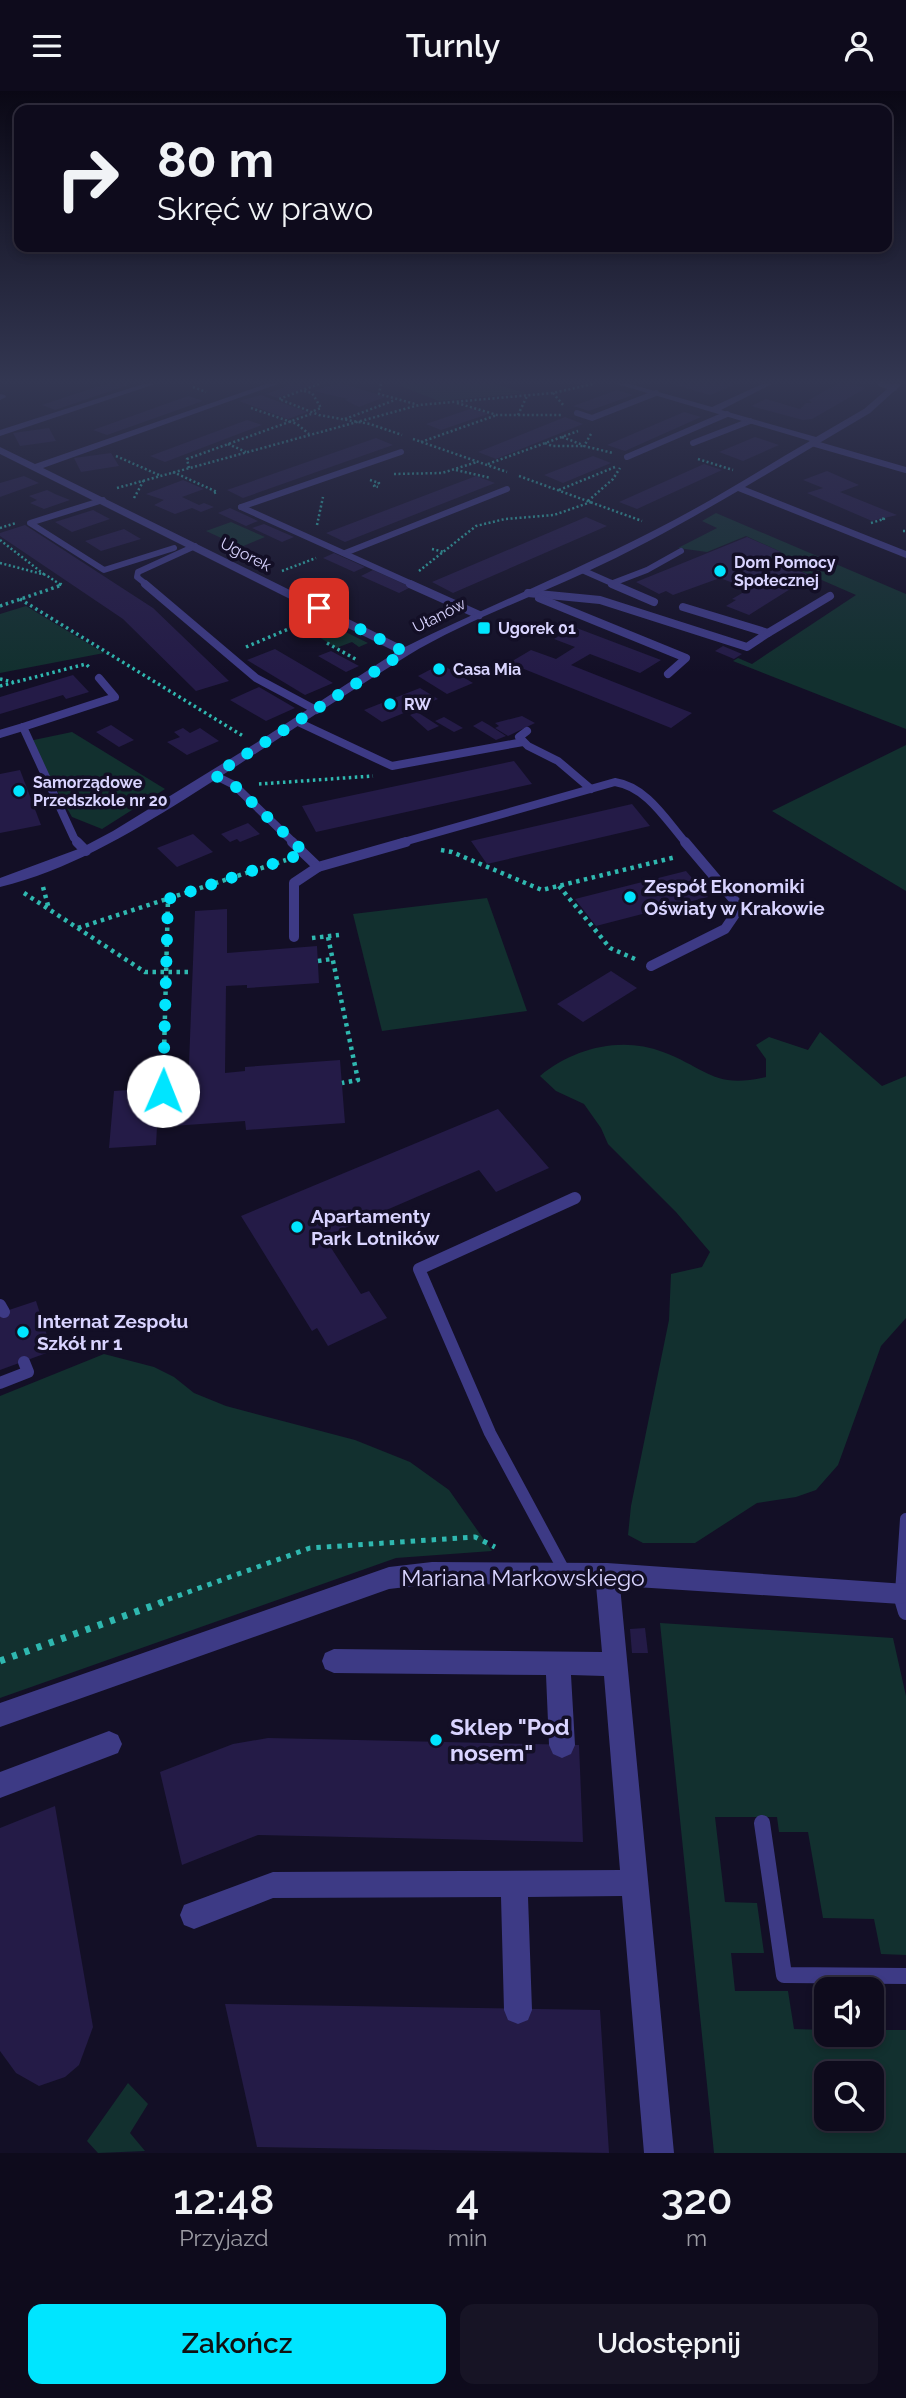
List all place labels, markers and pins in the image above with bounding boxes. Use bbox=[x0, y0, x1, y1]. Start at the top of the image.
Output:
place label: Dom Pomocy Społecznej bbox=[734, 553, 836, 590]
marker: Dom Pomocy Społecznej bbox=[712, 563, 728, 579]
pin bbox=[289, 578, 349, 638]
place label: Ugorek 01 bbox=[498, 619, 576, 638]
marker: Ugorek 01 bbox=[476, 620, 492, 636]
place label: Casa Mia bbox=[453, 660, 521, 679]
marker: Casa Mia bbox=[431, 661, 447, 677]
place label: RW bbox=[404, 695, 431, 714]
marker: RW bbox=[382, 696, 398, 712]
place label: Samorządowe Przedszkole nr 20 bbox=[33, 773, 168, 810]
marker: Samorządowe Przedszkole nr 20 bbox=[11, 783, 27, 799]
place label: Zespół Ekonomiki Oświaty w Krakowie bbox=[644, 875, 825, 919]
marker: Zespół Ekonomiki Oświaty w Krakowie bbox=[622, 889, 638, 905]
place label: Apartamenty Park Lotników bbox=[311, 1205, 439, 1249]
marker: Apartamenty Park Lotników bbox=[289, 1219, 305, 1235]
place label: Internat Zespołu Szkół nr 1 bbox=[37, 1310, 188, 1354]
marker: Internat Zespołu Szkół nr 1 bbox=[15, 1324, 31, 1340]
place label: Sklep "Pod nosem" bbox=[450, 1713, 570, 1766]
marker: Sklep "Pod nosem" bbox=[428, 1732, 444, 1748]

